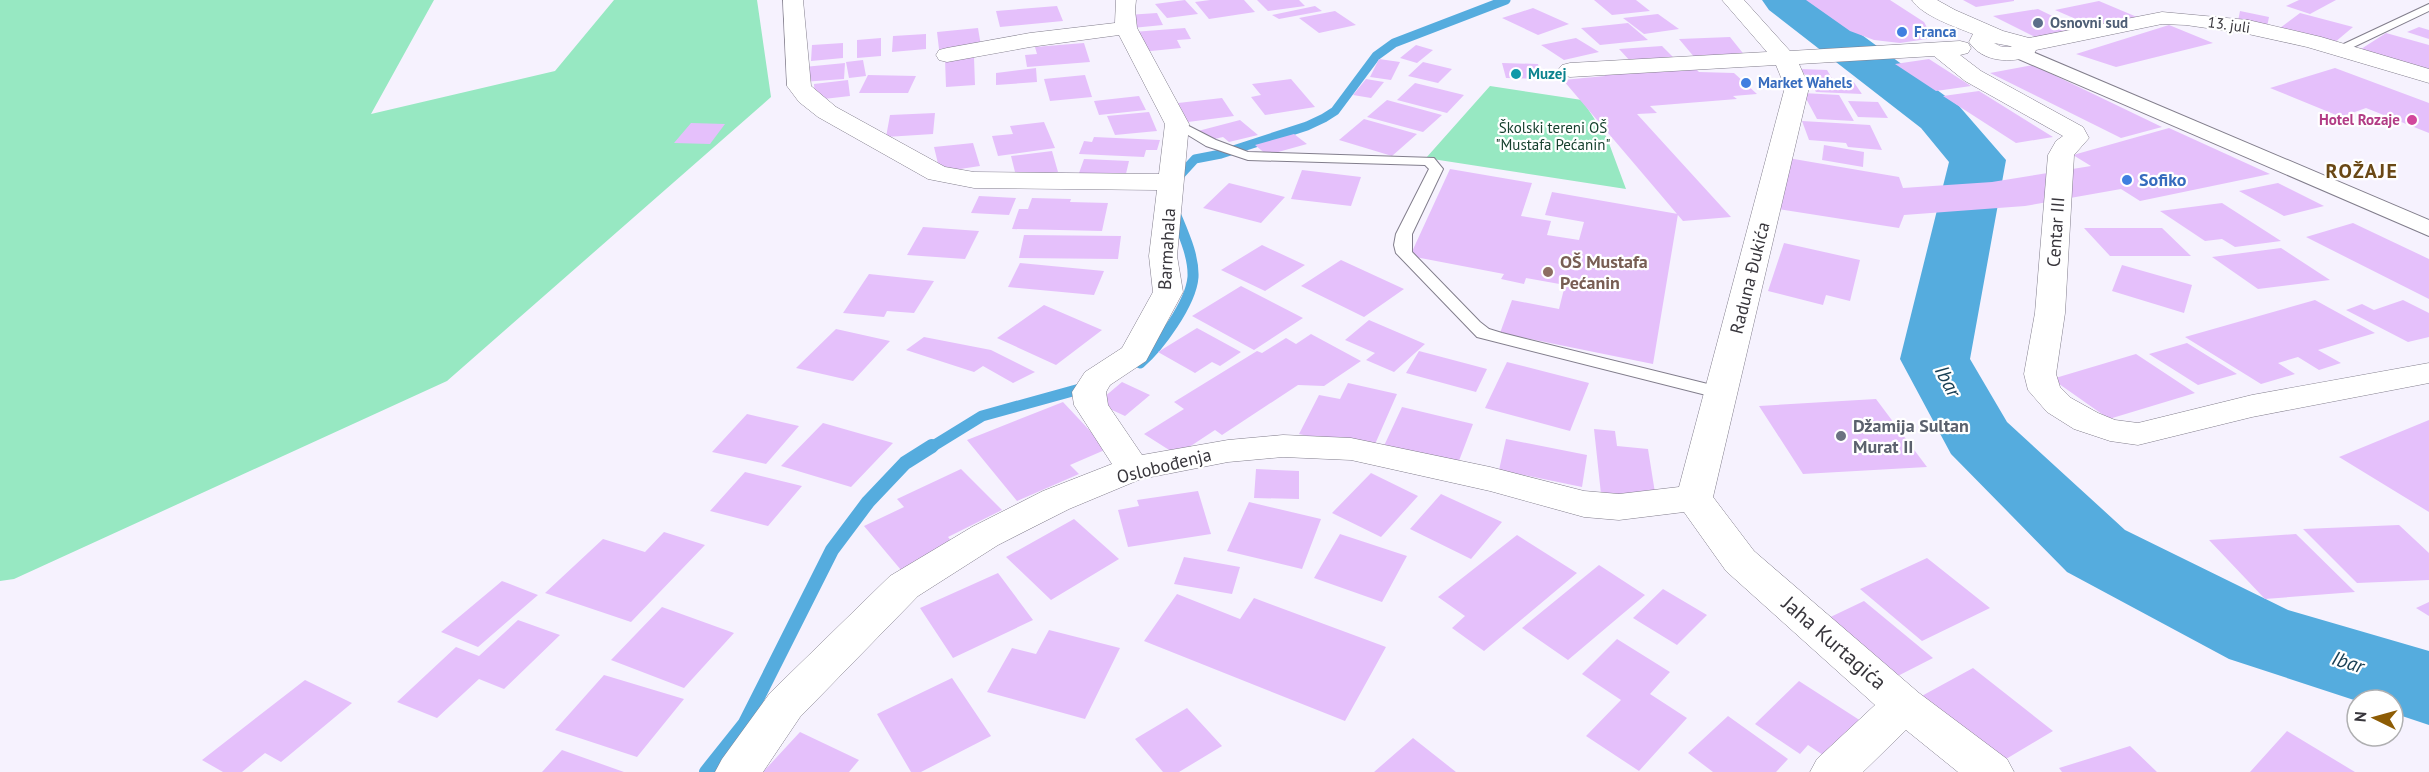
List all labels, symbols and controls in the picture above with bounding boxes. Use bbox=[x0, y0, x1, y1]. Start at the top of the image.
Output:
street label: 13. juli bbox=[2207, 12, 2252, 37]
place label: Osnovni sud bbox=[2050, 13, 2128, 32]
marker: Osnovni sud bbox=[2031, 16, 2045, 30]
place label: Franca bbox=[1914, 22, 1956, 41]
marker: Franca bbox=[1895, 25, 1909, 39]
place label: Muzej bbox=[1528, 64, 1566, 83]
marker: Muzej bbox=[1509, 67, 1523, 81]
place label: Market Wahels bbox=[1758, 73, 1852, 92]
marker: Market Wahels bbox=[1739, 76, 1753, 90]
place label: Hotel Rozaje bbox=[2319, 110, 2400, 129]
marker: Hotel Rozaje bbox=[2405, 113, 2419, 127]
park label: Školski tereni OŠ "Mustafa Pećanin" bbox=[1495, 118, 1611, 154]
district label: ROŽAJE bbox=[2326, 158, 2398, 184]
place label: Sofiko bbox=[2139, 168, 2187, 191]
marker: Sofiko bbox=[2120, 173, 2134, 187]
street label: Centar III bbox=[2042, 196, 2069, 268]
street label: Barmahala bbox=[1153, 207, 1180, 291]
street label: Raduna Ðukića bbox=[1725, 220, 1775, 336]
place label: OŠ Mustafa Pećanin bbox=[1560, 250, 1648, 294]
marker: OŠ Mustafa Pećanin bbox=[1541, 265, 1555, 279]
water label: Ibar bbox=[1929, 361, 1968, 403]
place label: Džamija Sultan Murat II bbox=[1853, 414, 1969, 458]
marker: Džamija Sultan Murat II bbox=[1834, 429, 1848, 443]
street label: Oslobođenja bbox=[1114, 443, 1214, 488]
street label: Jaha Kurtagića bbox=[1776, 589, 1892, 695]
water label: Ibar bbox=[2329, 645, 2369, 680]
north arrow bbox=[2345, 688, 2405, 748]
text: N bbox=[2350, 711, 2370, 723]

